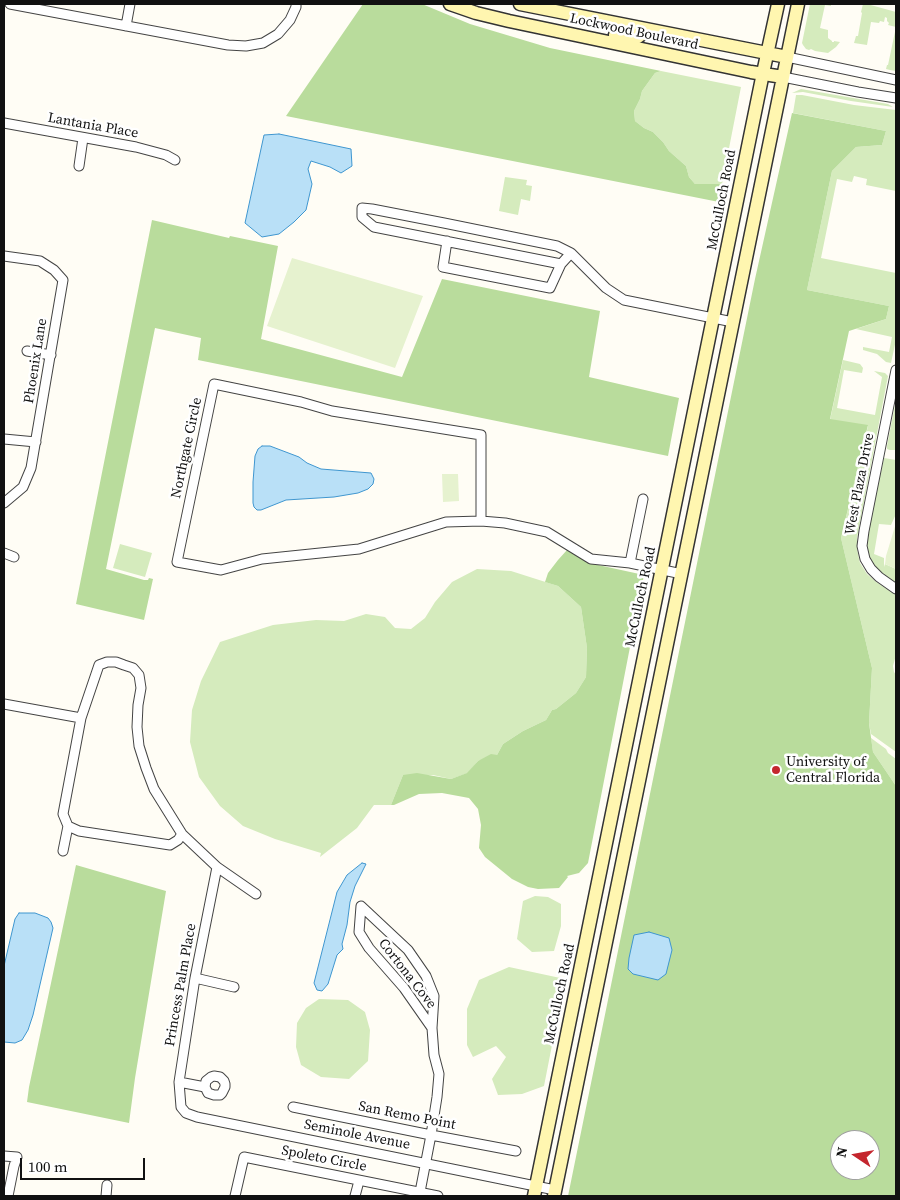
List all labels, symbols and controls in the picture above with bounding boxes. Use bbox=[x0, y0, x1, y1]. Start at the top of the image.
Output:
street label: Lockwood Boulevard bbox=[568, 10, 700, 54]
street label: Lantania Place bbox=[46, 110, 140, 142]
street label: McCulloch Road bbox=[704, 148, 740, 252]
street label: Phoenix Lane bbox=[21, 317, 51, 405]
street label: Northgate Circle bbox=[168, 396, 206, 500]
street label: West Plaza Drive bbox=[842, 432, 878, 536]
street label: McCulloch Road bbox=[622, 545, 660, 649]
place label: University of Central Florida bbox=[786, 754, 880, 786]
marker: University of Central Florida bbox=[770, 764, 782, 776]
street label: Princess Palm Place bbox=[162, 922, 200, 1048]
street label: Cortona Cove bbox=[374, 936, 440, 1012]
street label: McCulloch Road bbox=[541, 942, 579, 1046]
street label: San Remo Point bbox=[357, 1098, 457, 1134]
street label: Seminole Avenue bbox=[303, 1116, 411, 1154]
north arrow bbox=[830, 1130, 880, 1180]
street label: Spoleto Circle bbox=[280, 1143, 368, 1175]
text: N bbox=[830, 1145, 852, 1159]
scale bar bbox=[22, 1148, 148, 1180]
text: 100 m bbox=[28, 1156, 68, 1177]

